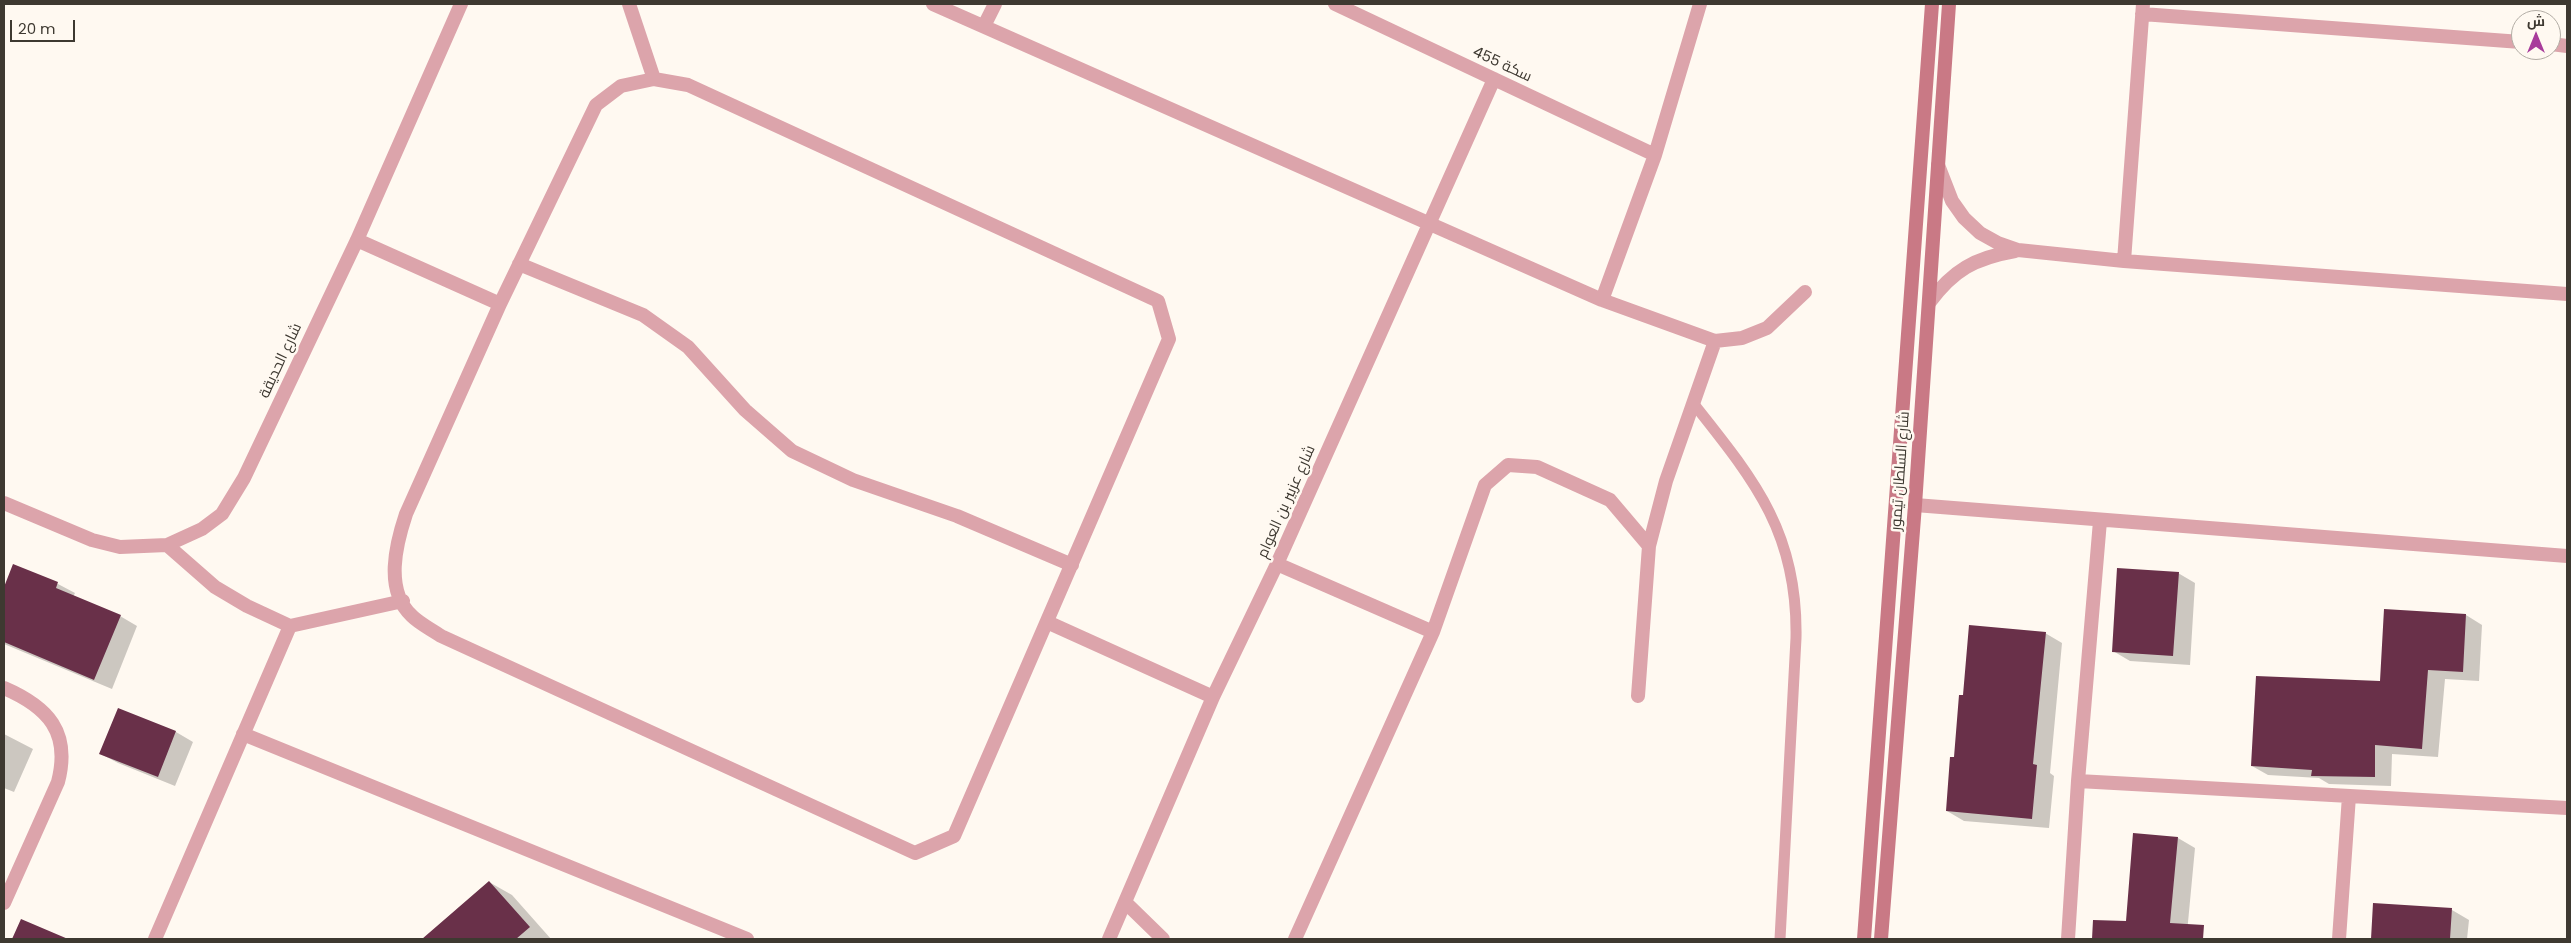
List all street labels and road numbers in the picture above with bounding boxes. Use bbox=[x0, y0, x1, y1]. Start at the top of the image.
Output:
street label: سكة 455 bbox=[1470, 43, 1534, 87]
street label: شارع الحديقة bbox=[256, 321, 306, 401]
street label: شارع السلطان تيمور bbox=[1888, 411, 1914, 531]
street label: شارع عزبير بن العوام bbox=[1254, 443, 1320, 561]

